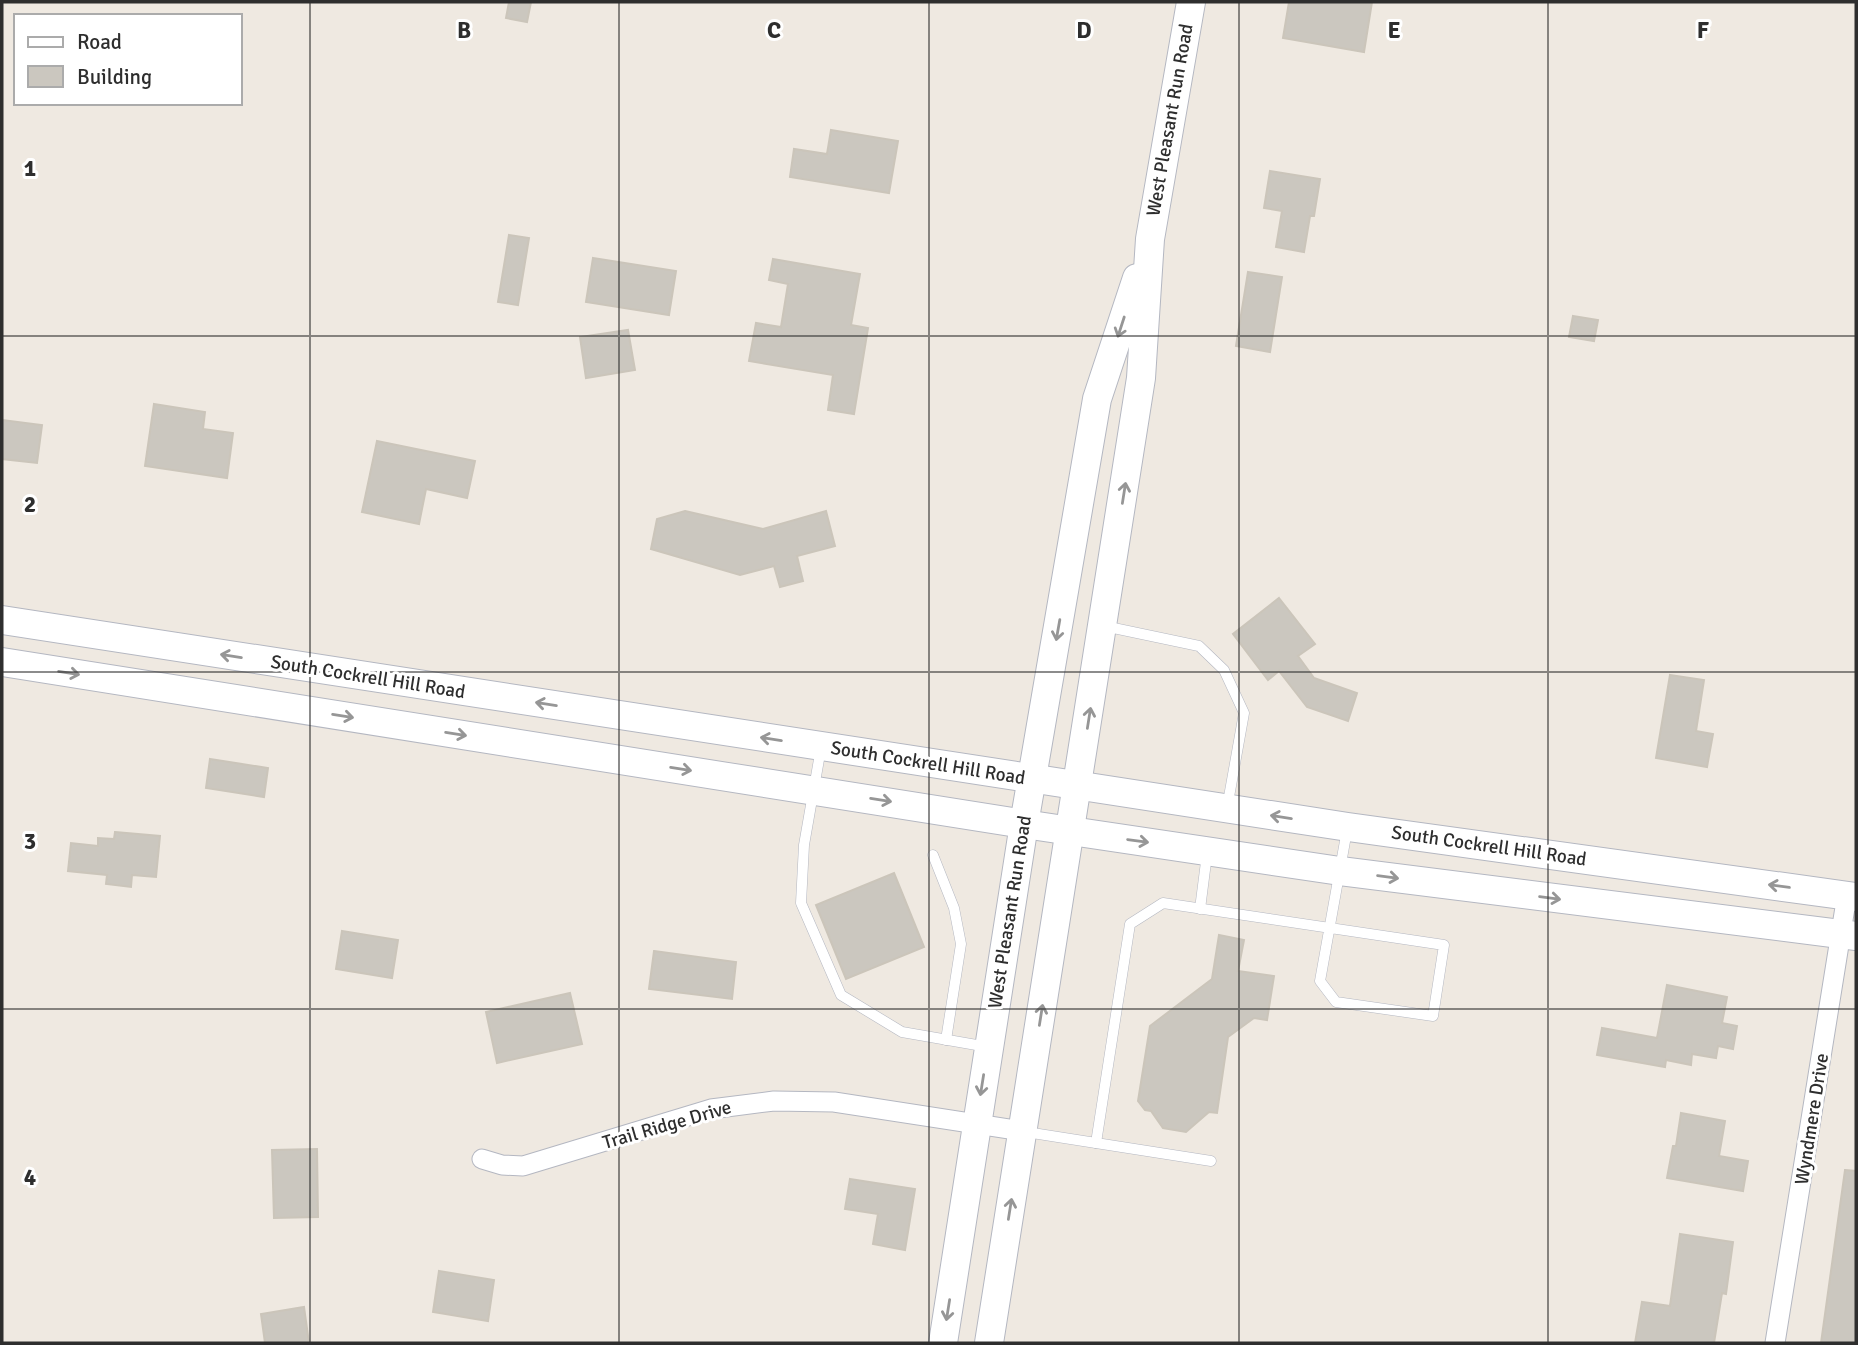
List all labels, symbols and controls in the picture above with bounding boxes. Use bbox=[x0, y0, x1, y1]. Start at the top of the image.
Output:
legend bbox=[14, 14, 242, 105]
text: B bbox=[457, 16, 471, 45]
text: C bbox=[767, 16, 781, 45]
text: D bbox=[1076, 16, 1092, 45]
text: E bbox=[1387, 16, 1401, 45]
text: F bbox=[1697, 16, 1709, 45]
street label: West Pleasant Run Road bbox=[1141, 22, 1199, 218]
text: Road bbox=[77, 29, 122, 55]
text: Building bbox=[77, 64, 152, 90]
text: 1 bbox=[24, 154, 36, 183]
one-way arrow bbox=[1114, 316, 1127, 338]
one-way arrow bbox=[1117, 482, 1130, 505]
text: 2 bbox=[24, 490, 36, 519]
one-way arrow bbox=[1051, 618, 1064, 641]
one-way arrow bbox=[220, 649, 243, 662]
street label: South Cockrell Hill Road bbox=[269, 650, 467, 704]
one-way arrow bbox=[57, 666, 80, 679]
one-way arrow bbox=[535, 697, 558, 710]
one-way arrow bbox=[1083, 707, 1096, 730]
one-way arrow bbox=[331, 710, 354, 723]
one-way arrow bbox=[444, 728, 467, 741]
one-way arrow bbox=[760, 732, 783, 745]
street label: South Cockrell Hill Road bbox=[829, 736, 1027, 790]
one-way arrow bbox=[669, 763, 691, 776]
one-way arrow bbox=[869, 794, 892, 807]
one-way arrow bbox=[1270, 810, 1293, 823]
street label: West Pleasant Run Road bbox=[983, 814, 1037, 1010]
street label: South Cockrell Hill Road bbox=[1390, 820, 1588, 872]
text: 3 bbox=[24, 827, 36, 856]
one-way arrow bbox=[1126, 835, 1149, 848]
one-way arrow bbox=[1376, 870, 1399, 883]
one-way arrow bbox=[1768, 879, 1791, 892]
one-way arrow bbox=[1538, 891, 1560, 904]
one-way arrow bbox=[1034, 1004, 1047, 1027]
street label: Wyndmere Drive bbox=[1790, 1052, 1834, 1186]
one-way arrow bbox=[975, 1073, 988, 1096]
street label: Trail Ridge Drive bbox=[600, 1095, 734, 1155]
text: 4 bbox=[24, 1163, 36, 1192]
one-way arrow bbox=[1004, 1199, 1017, 1221]
one-way arrow bbox=[941, 1298, 954, 1321]

